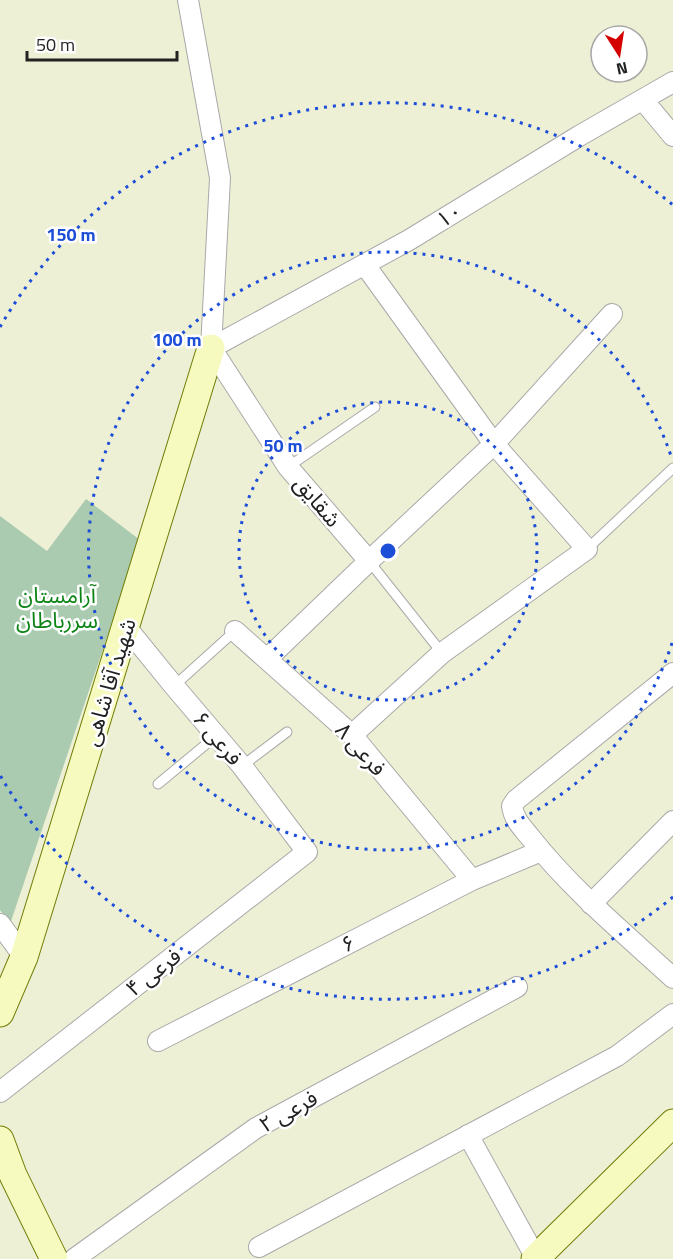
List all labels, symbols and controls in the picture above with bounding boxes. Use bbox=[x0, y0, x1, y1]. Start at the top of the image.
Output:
scale bar bbox=[27, 24, 177, 62]
north arrow bbox=[589, 24, 649, 84]
text: 50 m bbox=[36, 31, 75, 58]
text: N bbox=[614, 56, 630, 82]
street label: ۱۰ bbox=[429, 194, 469, 236]
text: 150 m bbox=[46, 221, 96, 248]
text: 100 m bbox=[152, 326, 202, 353]
text: 50 m bbox=[263, 432, 303, 459]
street label: شقایق bbox=[286, 468, 350, 534]
centre of rings bbox=[378, 541, 398, 561]
park label: آرامستان سررباطان bbox=[16, 578, 98, 637]
street label: شهید آقا شاهی bbox=[73, 614, 145, 750]
street label: فرعی ۶ bbox=[185, 703, 251, 773]
street label: فرعی ۸ bbox=[327, 714, 395, 784]
street label: ۶ bbox=[335, 925, 361, 961]
street label: فرعی ۴ bbox=[118, 939, 188, 1005]
street label: فرعی ۲ bbox=[252, 1081, 324, 1141]

